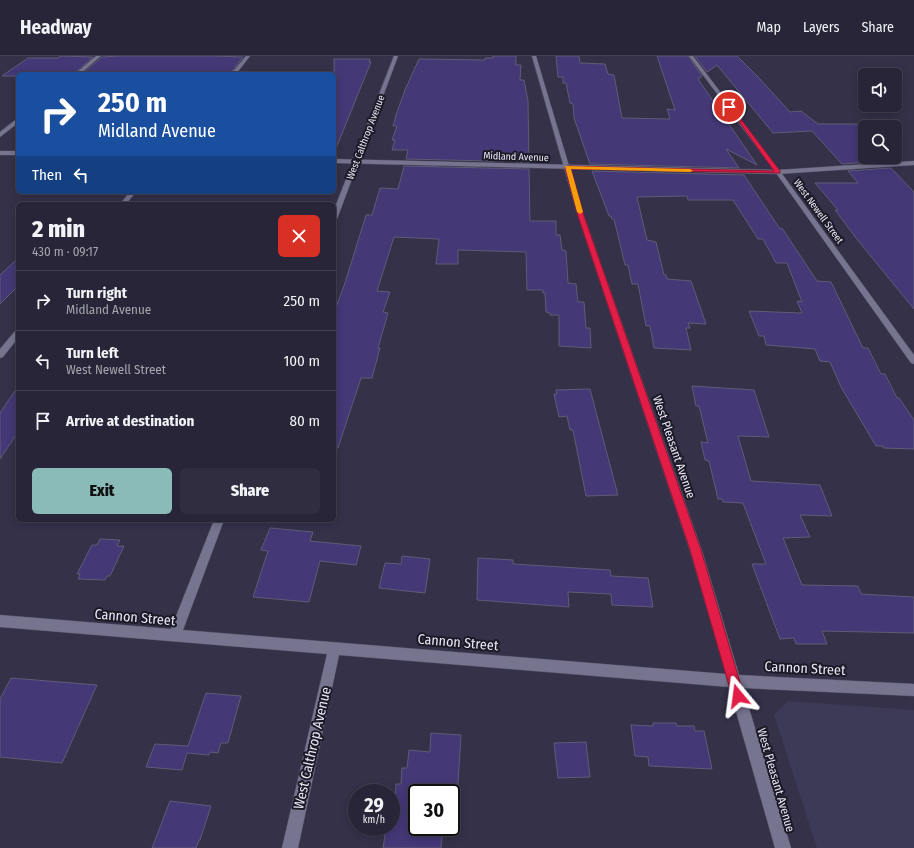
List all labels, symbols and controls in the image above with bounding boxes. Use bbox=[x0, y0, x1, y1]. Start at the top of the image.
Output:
text: Headway bbox=[20, 16, 92, 39]
text: Map bbox=[757, 19, 781, 36]
text: Layers bbox=[803, 19, 839, 36]
text: Share bbox=[861, 19, 894, 36]
map controls bbox=[858, 68, 902, 164]
button: sound bbox=[858, 68, 902, 112]
text: 250 m bbox=[98, 86, 167, 119]
icon: right bbox=[32, 88, 84, 140]
pin bbox=[712, 90, 746, 124]
street label: West Calthrop Avenue bbox=[344, 93, 388, 181]
icon: arrive bbox=[718, 96, 740, 118]
text: Midland Avenue bbox=[98, 120, 216, 142]
button: search bbox=[858, 120, 902, 164]
street label: Midland Avenue bbox=[483, 150, 549, 164]
icon: left bbox=[70, 164, 92, 186]
text: Then bbox=[32, 166, 62, 184]
street label: West Newell Street bbox=[791, 177, 846, 247]
text: 2 min bbox=[32, 215, 85, 243]
button: close bbox=[278, 215, 320, 257]
text: 430 m · 09:17 bbox=[32, 244, 98, 259]
text: Turn right bbox=[66, 284, 127, 302]
icon: right bbox=[32, 290, 54, 312]
text: 250 m bbox=[284, 292, 320, 310]
text: Midland Avenue bbox=[66, 302, 151, 317]
text: Turn left bbox=[66, 344, 119, 362]
icon: left bbox=[32, 350, 54, 372]
text: 100 m bbox=[283, 352, 320, 370]
text: West Newell Street bbox=[66, 362, 166, 377]
street label: West Pleasant Avenue bbox=[650, 394, 698, 500]
icon: arrive bbox=[32, 410, 54, 432]
text: Arrive at destination bbox=[66, 412, 194, 430]
text: 80 m bbox=[290, 412, 320, 430]
button: Exit bbox=[32, 468, 172, 514]
button: Share bbox=[180, 468, 320, 514]
street label: Cannon Street bbox=[94, 605, 176, 630]
street label: Cannon Street bbox=[417, 630, 499, 655]
street label: Cannon Street bbox=[764, 658, 846, 679]
position arrow bbox=[717, 675, 759, 717]
street label: West Calthrop Avenue bbox=[290, 685, 335, 811]
street label: West Pleasant Avenue bbox=[754, 726, 798, 834]
speed limit sign: 30 bbox=[408, 784, 460, 836]
text: 29 bbox=[364, 793, 384, 817]
text: km/h bbox=[363, 814, 385, 826]

